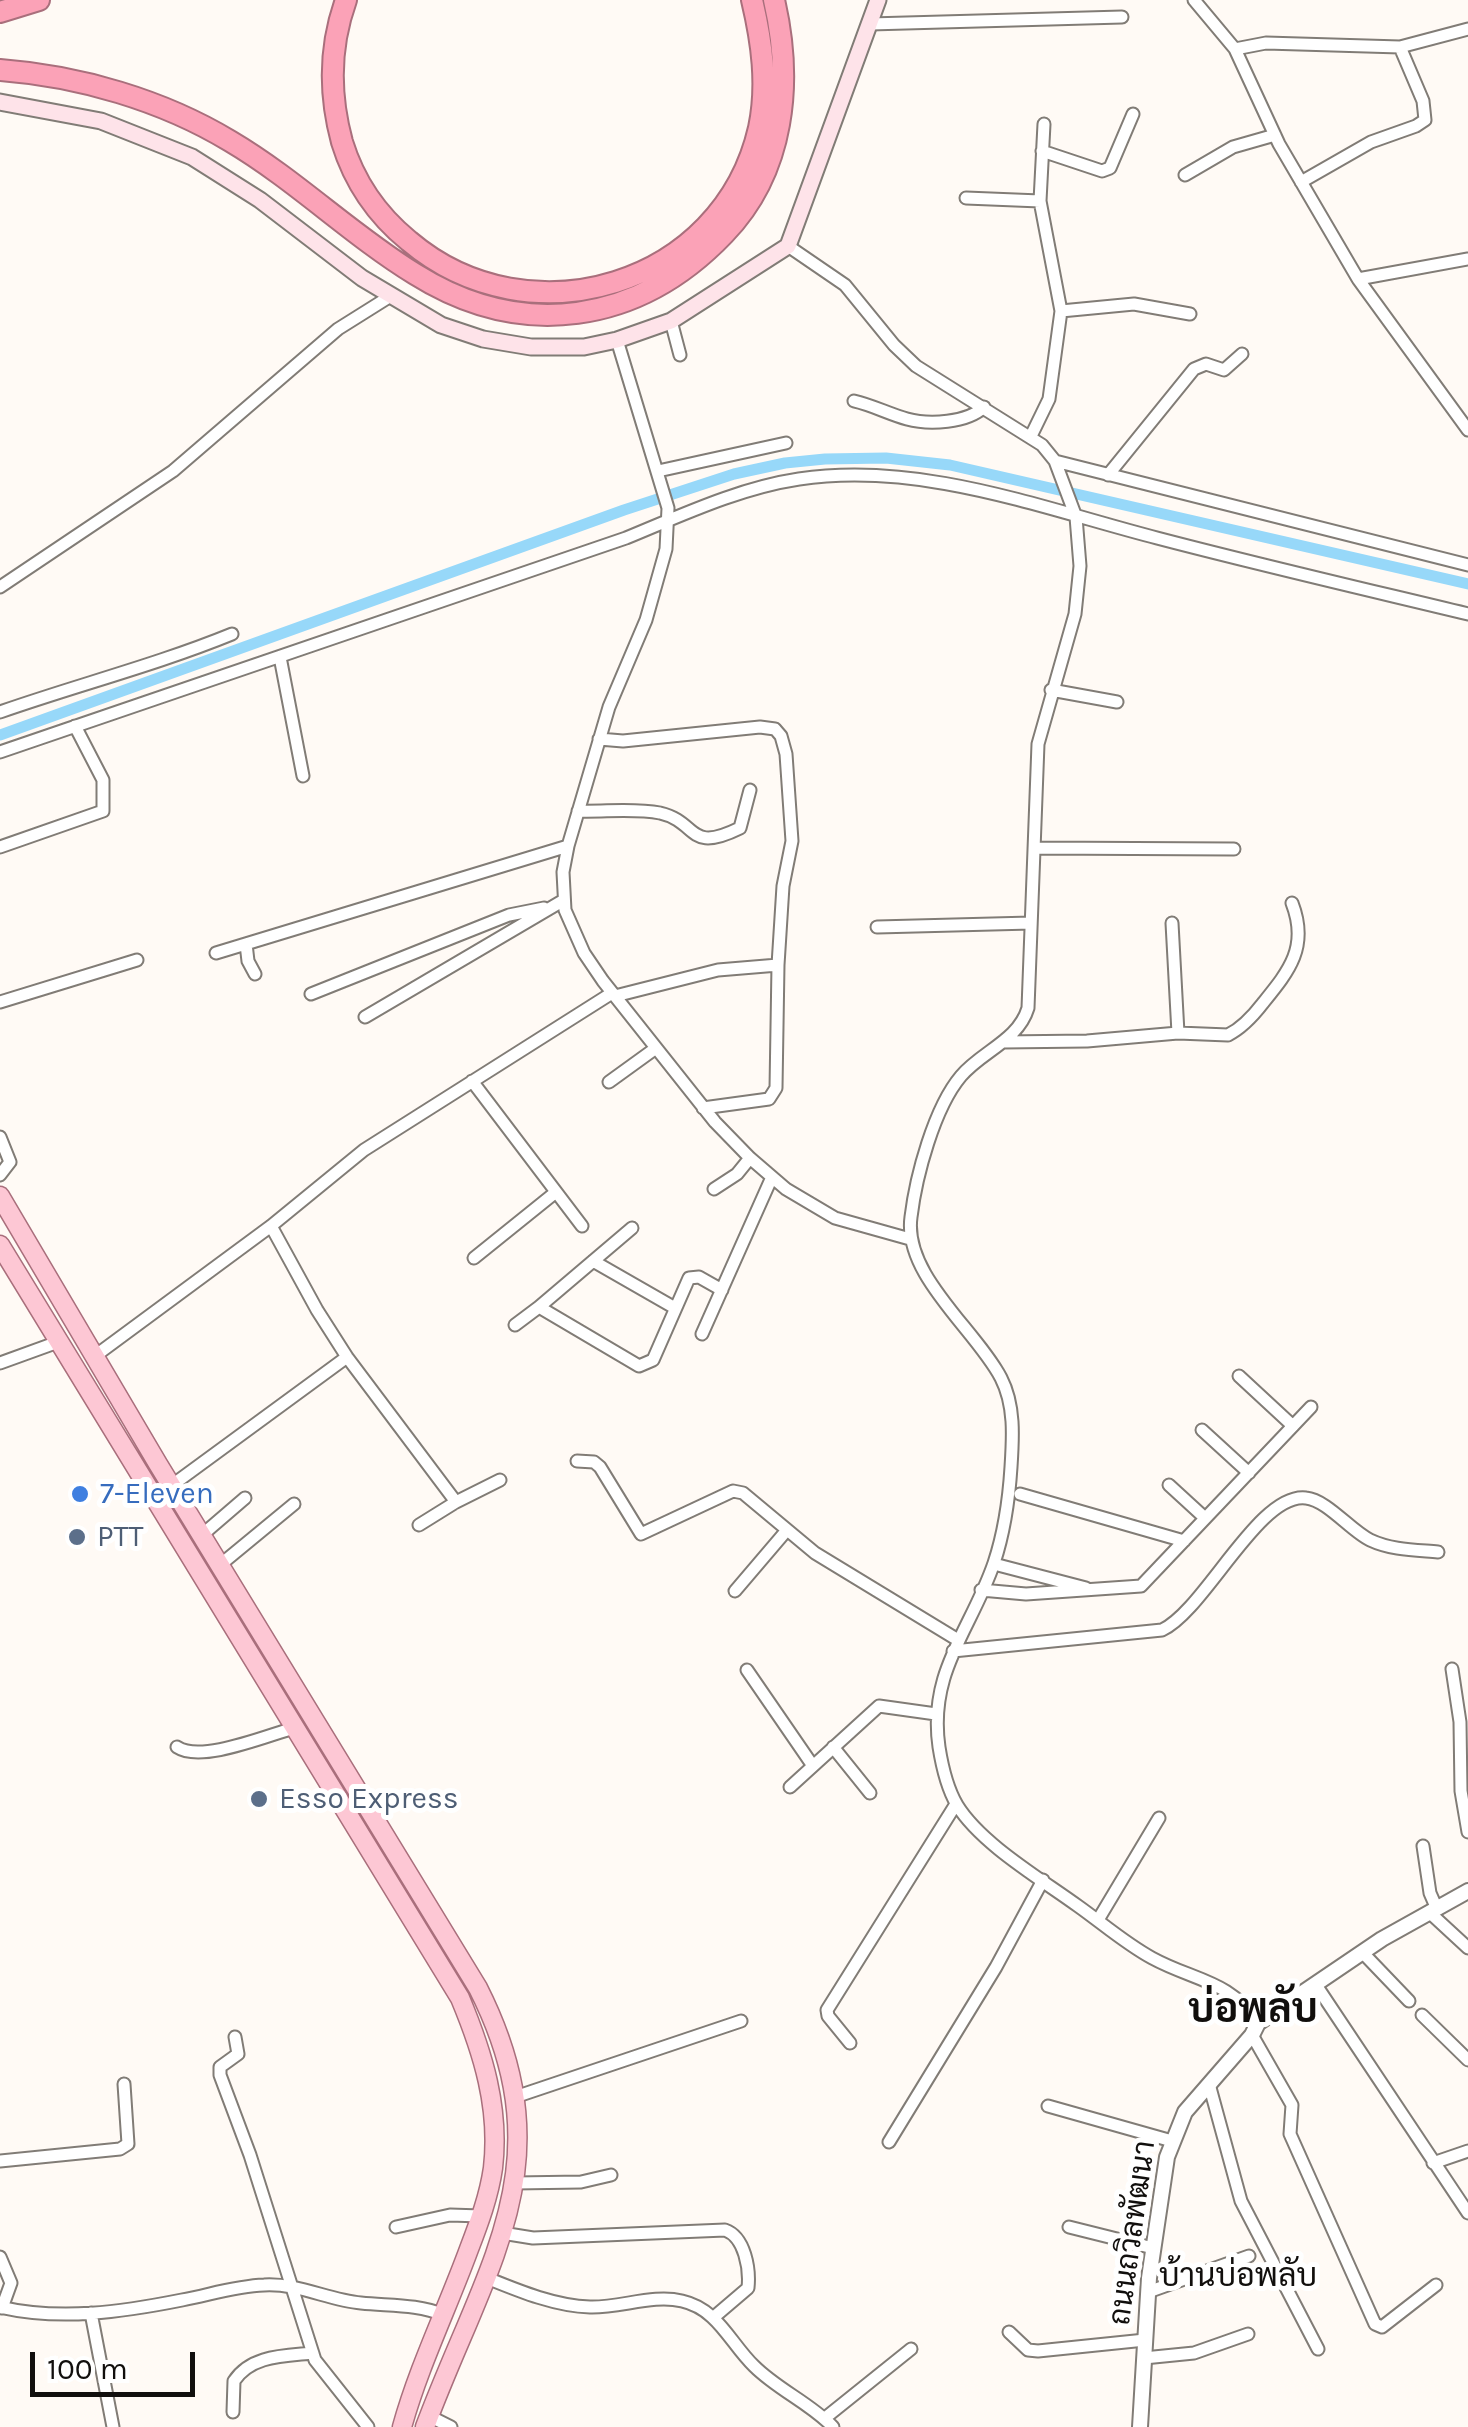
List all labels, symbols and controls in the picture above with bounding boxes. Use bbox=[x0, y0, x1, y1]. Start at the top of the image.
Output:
place label: 7-Eleven bbox=[100, 1476, 214, 1512]
marker: 7-Eleven bbox=[69, 1483, 91, 1505]
place label: PTT bbox=[97, 1519, 144, 1555]
marker: PTT bbox=[66, 1526, 88, 1548]
place label: Esso Express bbox=[279, 1781, 458, 1817]
marker: Esso Express bbox=[248, 1788, 270, 1810]
district label: บ่อพลับ bbox=[1188, 1987, 1318, 2035]
street label: ถนนถวิลพัฒนา bbox=[1102, 2138, 1164, 2328]
district label: บ้านบ่อพลับ bbox=[1159, 2258, 1317, 2296]
scale bar bbox=[35, 2332, 200, 2394]
text: 100 m bbox=[47, 2351, 128, 2387]

